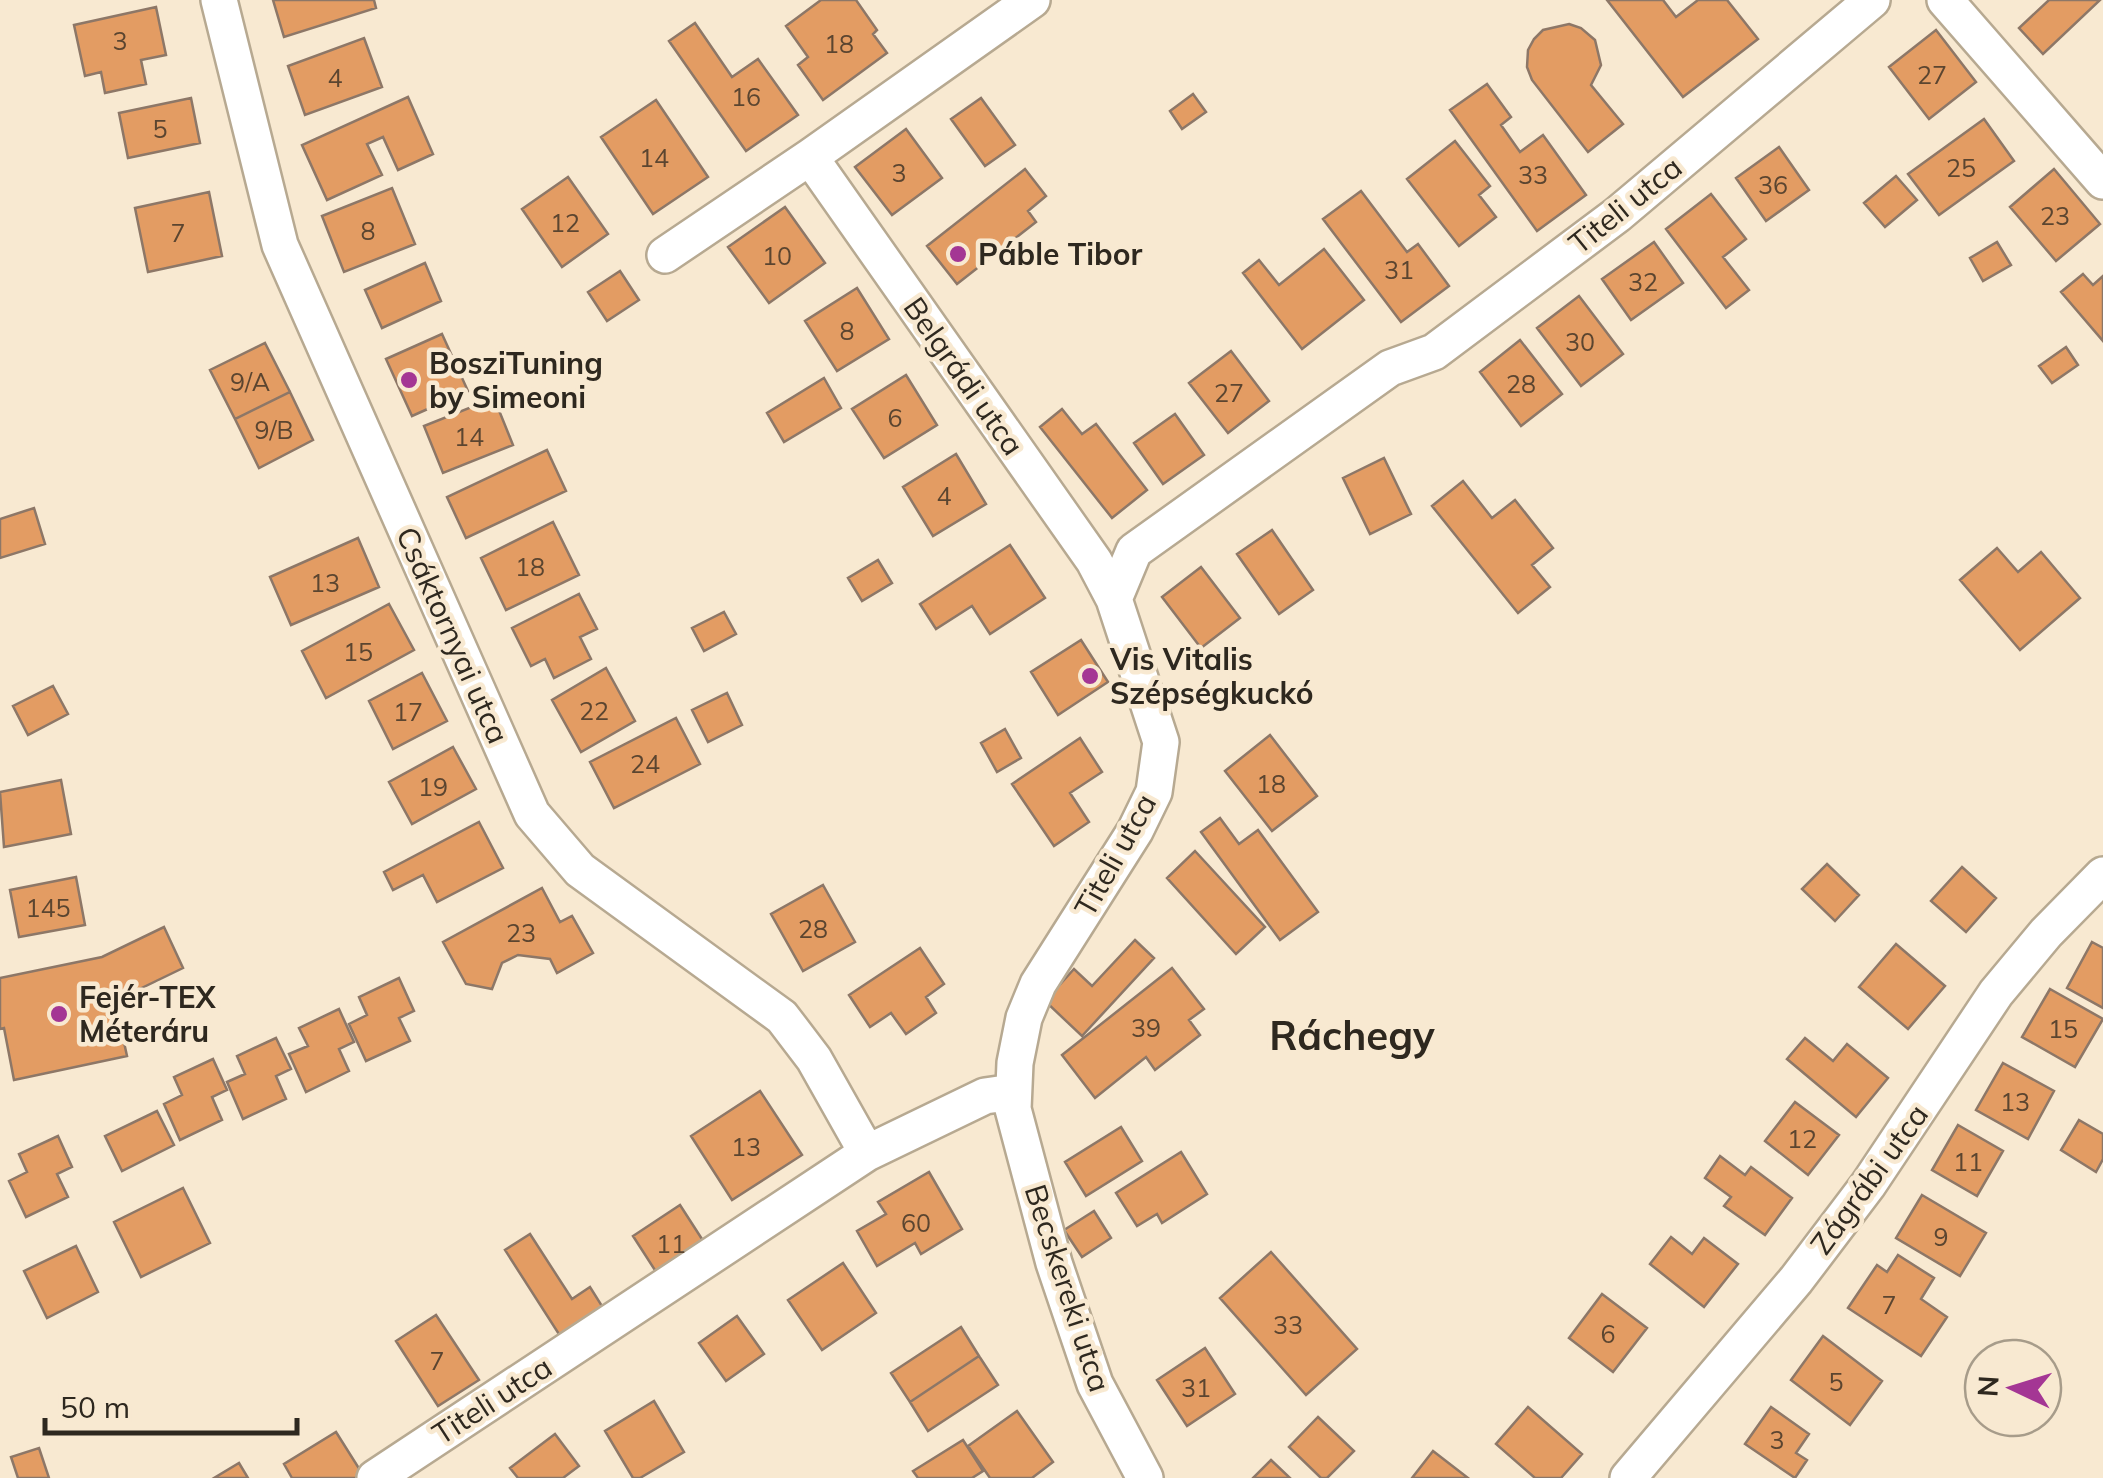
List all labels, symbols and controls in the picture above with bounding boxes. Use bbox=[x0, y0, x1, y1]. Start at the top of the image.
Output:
house number: 3 bbox=[112, 25, 128, 56]
house number: 18 bbox=[824, 28, 854, 59]
house number: 27 bbox=[1917, 59, 1947, 90]
house number: 4 bbox=[327, 62, 343, 93]
house number: 16 bbox=[731, 81, 761, 112]
house number: 5 bbox=[152, 113, 168, 144]
house number: 14 bbox=[639, 142, 669, 173]
street label: Titeli utca bbox=[1561, 148, 1689, 262]
house number: 25 bbox=[1946, 152, 1976, 183]
house number: 3 bbox=[891, 157, 907, 188]
house number: 33 bbox=[1518, 159, 1548, 190]
house number: 36 bbox=[1758, 169, 1788, 200]
house number: 23 bbox=[2040, 200, 2070, 231]
house number: 12 bbox=[550, 207, 580, 238]
house number: 8 bbox=[360, 215, 376, 246]
house number: 7 bbox=[170, 217, 186, 248]
place label: Páble Tibor bbox=[978, 235, 1142, 273]
house number: 10 bbox=[762, 240, 792, 271]
marker: Páble Tibor bbox=[947, 243, 969, 265]
house number: 31 bbox=[1384, 254, 1414, 285]
house number: 32 bbox=[1628, 266, 1658, 297]
street label: Belgrádi utca bbox=[896, 290, 1032, 462]
house number: 8 bbox=[839, 315, 855, 346]
house number: 30 bbox=[1565, 326, 1595, 357]
place label: BosziTuning by Simeoni bbox=[429, 344, 603, 416]
house number: 9/A bbox=[230, 366, 270, 397]
house number: 28 bbox=[1506, 368, 1536, 399]
marker: BosziTuning by Simeoni bbox=[398, 369, 420, 391]
house number: 27 bbox=[1214, 377, 1244, 408]
house number: 6 bbox=[887, 402, 903, 433]
house number: 9/B bbox=[254, 414, 294, 445]
house number: 14 bbox=[454, 421, 484, 452]
house number: 4 bbox=[936, 480, 952, 511]
street label: Csáktornyai utca bbox=[388, 521, 518, 749]
house number: 18 bbox=[515, 551, 545, 582]
house number: 13 bbox=[310, 567, 340, 598]
house number: 15 bbox=[343, 636, 373, 667]
place label: Vis Vitalis Szépségkuckó bbox=[1109, 640, 1314, 712]
marker: Vis Vitalis Szépségkuckó bbox=[1079, 665, 1101, 687]
house number: 22 bbox=[579, 695, 609, 726]
house number: 17 bbox=[393, 696, 423, 727]
house number: 24 bbox=[630, 748, 660, 779]
house number: 18 bbox=[1256, 768, 1286, 799]
house number: 19 bbox=[418, 771, 448, 802]
street label: Titeli utca bbox=[1066, 787, 1164, 923]
house number: 145 bbox=[25, 892, 71, 923]
house number: 28 bbox=[798, 913, 828, 944]
house number: 23 bbox=[506, 917, 536, 948]
place label: Fejér-TEX Méteráru bbox=[79, 978, 216, 1050]
marker: Fejér-TEX Méteráru bbox=[48, 1003, 70, 1025]
district label: Ráchegy bbox=[1269, 1010, 1435, 1060]
house number: 39 bbox=[1131, 1012, 1161, 1043]
house number: 15 bbox=[2048, 1013, 2078, 1044]
house number: 13 bbox=[2000, 1086, 2030, 1117]
street label: Zágrábi utca bbox=[1802, 1097, 1936, 1261]
house number: 12 bbox=[1787, 1123, 1817, 1154]
house number: 13 bbox=[731, 1131, 761, 1162]
house number: 11 bbox=[1953, 1146, 1983, 1177]
street label: Becskereki utca bbox=[1017, 1180, 1119, 1396]
house number: 60 bbox=[901, 1207, 931, 1238]
house number: 9 bbox=[1933, 1221, 1949, 1252]
house number: 11 bbox=[656, 1228, 686, 1259]
house number: 7 bbox=[1881, 1289, 1897, 1320]
house number: 33 bbox=[1273, 1309, 1303, 1340]
house number: 6 bbox=[1600, 1318, 1616, 1349]
north arrow bbox=[1963, 1338, 2063, 1438]
house number: 7 bbox=[429, 1345, 445, 1376]
street label: Titeli utca bbox=[425, 1347, 559, 1453]
house number: 5 bbox=[1828, 1366, 1844, 1397]
house number: 31 bbox=[1181, 1372, 1211, 1403]
scale bar bbox=[45, 1373, 298, 1435]
text: N bbox=[1969, 1374, 2006, 1398]
text: 50 m bbox=[60, 1388, 130, 1426]
house number: 3 bbox=[1769, 1424, 1785, 1455]

